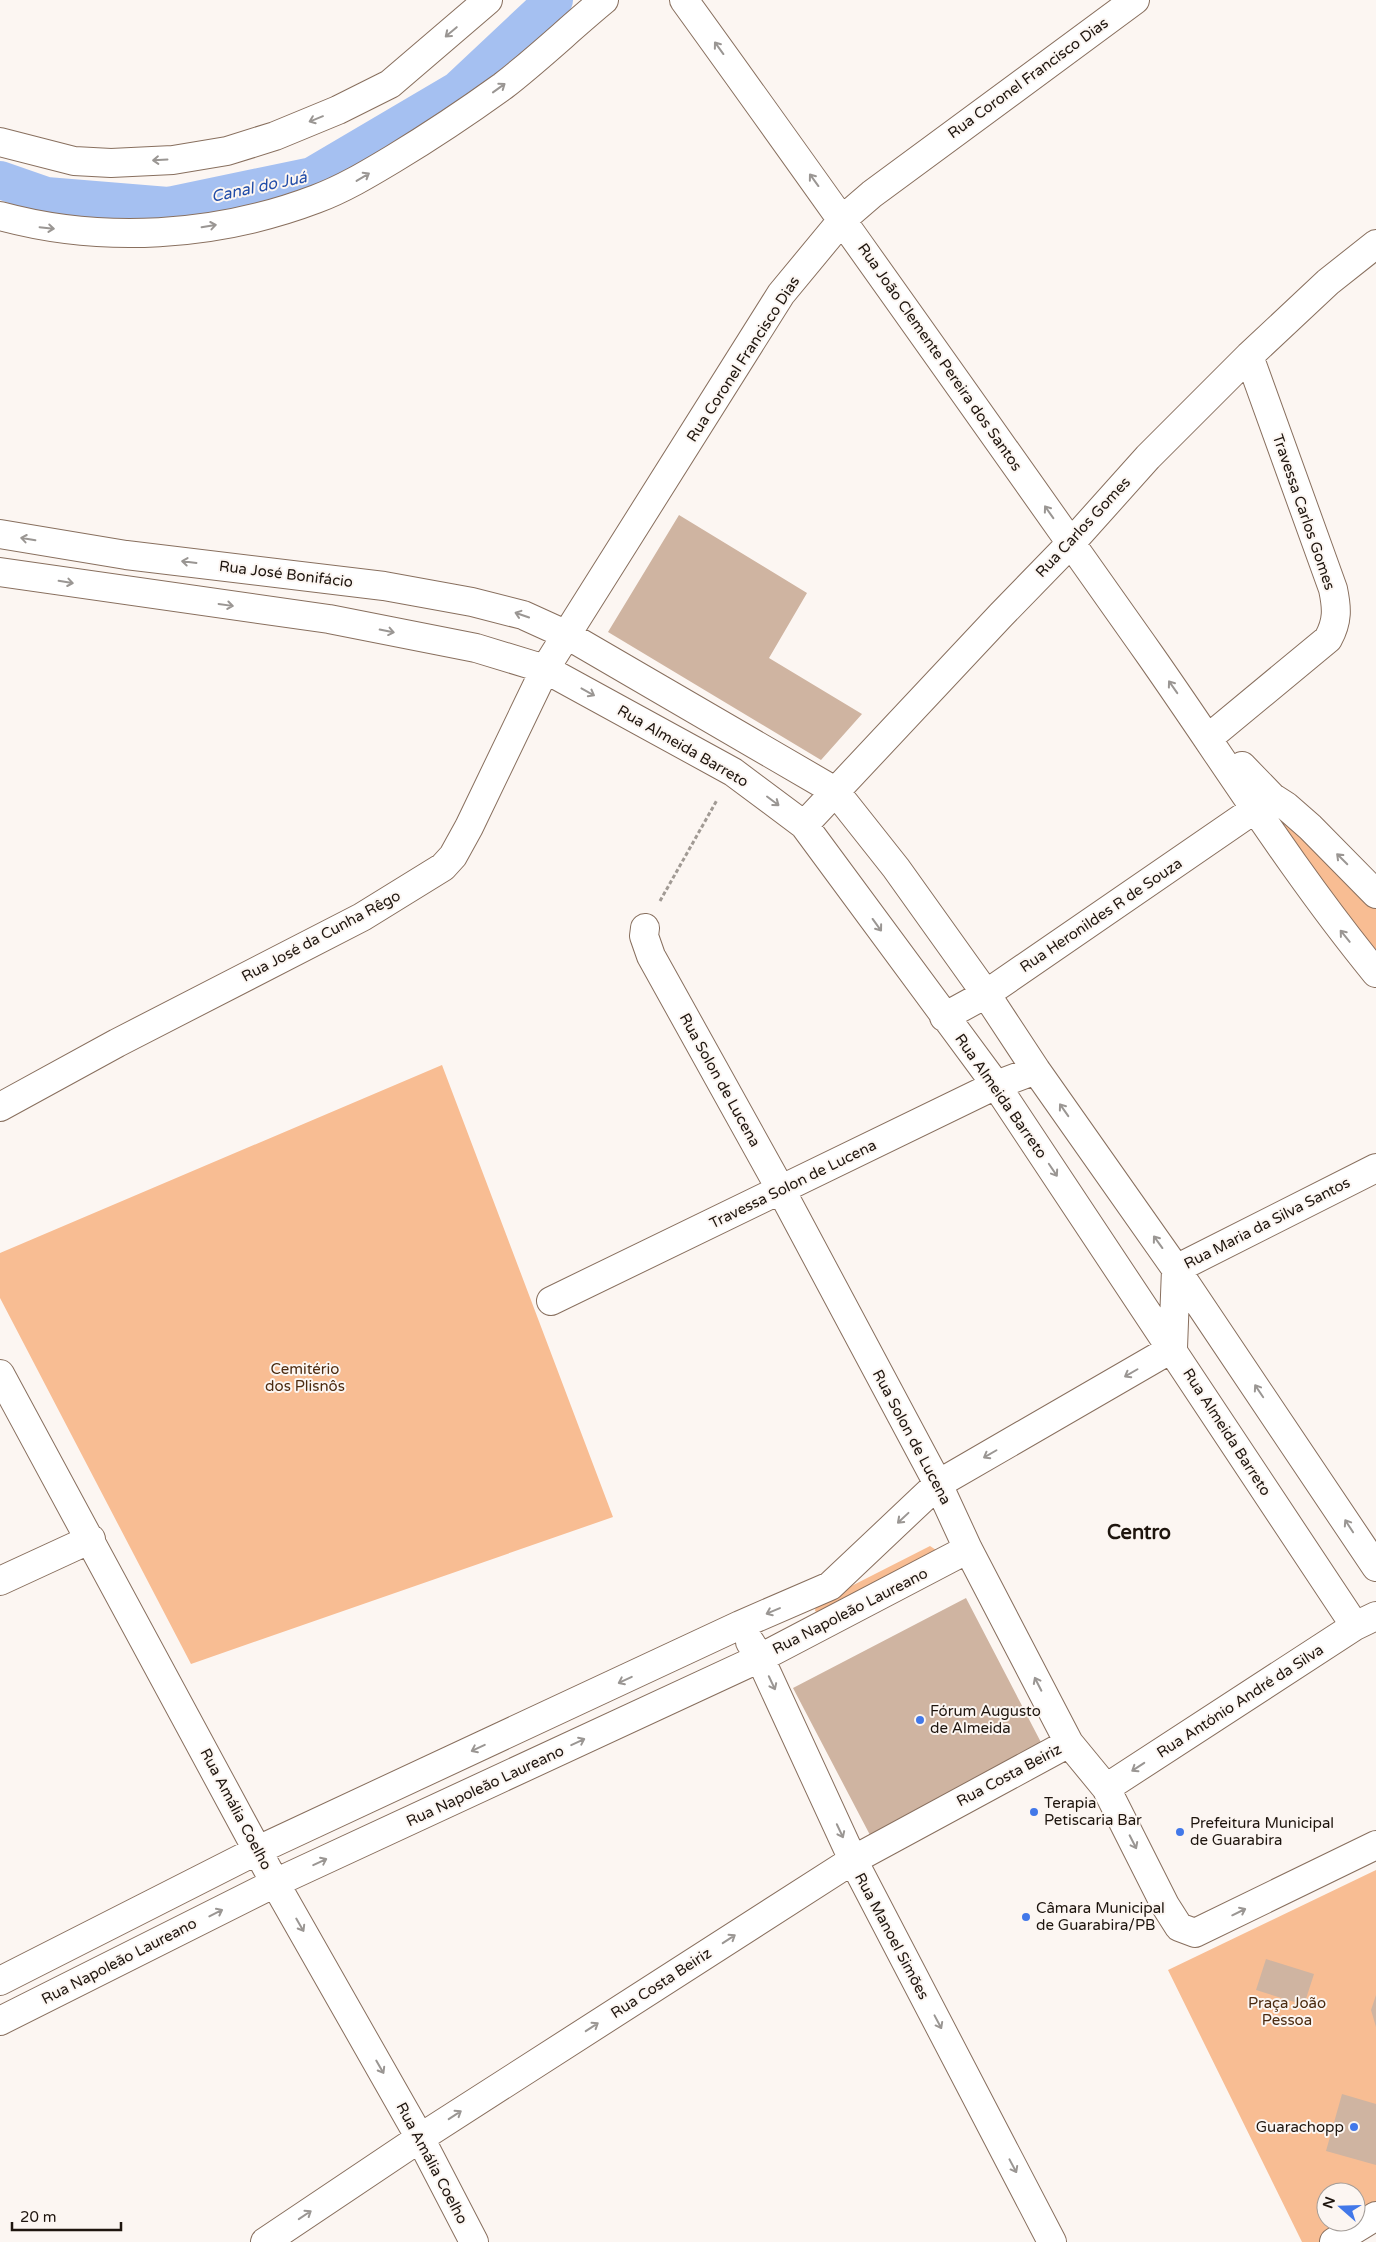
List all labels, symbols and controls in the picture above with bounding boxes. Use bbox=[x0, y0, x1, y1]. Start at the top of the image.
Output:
street label: Rua Coronel Francisco Dias bbox=[944, 14, 1112, 142]
one-way arrow bbox=[445, 26, 458, 37]
one-way arrow bbox=[714, 41, 724, 55]
one-way arrow bbox=[492, 83, 506, 93]
one-way arrow bbox=[309, 115, 324, 125]
one-way arrow bbox=[152, 156, 168, 165]
water label: Canal do Juá bbox=[209, 167, 310, 207]
one-way arrow bbox=[355, 171, 369, 181]
one-way arrow bbox=[809, 173, 819, 187]
one-way arrow bbox=[201, 221, 217, 231]
one-way arrow bbox=[39, 223, 55, 233]
street label: Rua João Clemente Pereira dos Santos bbox=[854, 240, 1026, 474]
street label: Rua Coronel Francisco Dias bbox=[683, 273, 803, 445]
street label: Travessa Carlos Gomes bbox=[1269, 432, 1339, 592]
street label: Rua Carlos Gomes bbox=[1032, 473, 1134, 581]
one-way arrow bbox=[1044, 505, 1054, 519]
one-way arrow bbox=[21, 533, 37, 543]
one-way arrow bbox=[181, 557, 197, 567]
street label: Rua José Bonifácio bbox=[218, 557, 354, 591]
one-way arrow bbox=[57, 578, 73, 588]
one-way arrow bbox=[218, 600, 234, 610]
one-way arrow bbox=[515, 610, 530, 619]
one-way arrow bbox=[378, 626, 394, 636]
one-way arrow bbox=[1168, 680, 1178, 694]
one-way arrow bbox=[580, 688, 595, 697]
street label: Rua Almeida Barreto bbox=[614, 701, 752, 791]
one-way arrow bbox=[766, 796, 779, 807]
one-way arrow bbox=[1335, 853, 1348, 865]
street label: Rua Heronildes R de Souza bbox=[1016, 854, 1186, 976]
street label: Rua José da Cunha Rêgo bbox=[238, 886, 404, 986]
one-way arrow bbox=[872, 918, 882, 932]
one-way arrow bbox=[1340, 929, 1351, 942]
street label: Rua Solon de Lucena bbox=[676, 1010, 764, 1150]
street label: Rua Almeida Barreto bbox=[951, 1030, 1051, 1162]
one-way arrow bbox=[1059, 1103, 1069, 1117]
street label: Travessa Solon de Lucena bbox=[707, 1136, 879, 1232]
one-way arrow bbox=[1048, 1163, 1058, 1177]
street label: Rua Maria da Silva Santos bbox=[1181, 1173, 1353, 1273]
one-way arrow bbox=[1152, 1236, 1163, 1250]
park label: Cemitério dos Plisnôs bbox=[265, 1360, 345, 1395]
street label: Rua Almeida Barreto bbox=[1179, 1365, 1275, 1499]
street label: Rua Solon de Lucena bbox=[869, 1367, 955, 1507]
one-way arrow bbox=[1123, 1368, 1138, 1378]
one-way arrow bbox=[1254, 1384, 1264, 1398]
one-way arrow bbox=[983, 1450, 998, 1460]
one-way arrow bbox=[896, 1512, 909, 1524]
one-way arrow bbox=[1344, 1519, 1355, 1533]
district label: Centro bbox=[1107, 1521, 1171, 1545]
street label: Rua Napoleão Laureano bbox=[769, 1564, 931, 1658]
one-way arrow bbox=[766, 1607, 781, 1617]
street label: Rua António André da Silva bbox=[1153, 1640, 1327, 1762]
one-way arrow bbox=[618, 1675, 633, 1685]
one-way arrow bbox=[767, 1676, 777, 1691]
one-way arrow bbox=[1033, 1677, 1042, 1692]
place label: Fórum Augusto de Almeida bbox=[930, 1702, 1041, 1737]
marker: Fórum Augusto de Almeida bbox=[914, 1714, 926, 1726]
one-way arrow bbox=[570, 1737, 585, 1747]
street label: Rua Costa Beiriz bbox=[953, 1740, 1065, 1810]
street label: Rua Napoleão Laureano bbox=[403, 1742, 567, 1830]
one-way arrow bbox=[471, 1744, 486, 1754]
street label: Rua Amália Coelho bbox=[196, 1745, 276, 1873]
one-way arrow bbox=[1131, 1762, 1145, 1773]
place label: Terapia Petiscaria Bar bbox=[1044, 1794, 1142, 1829]
marker: Terapia Petiscaria Bar bbox=[1028, 1806, 1040, 1818]
place label: Prefeitura Municipal de Guarabira bbox=[1190, 1814, 1334, 1849]
one-way arrow bbox=[835, 1823, 845, 1838]
marker: Prefeitura Municipal de Guarabira bbox=[1174, 1826, 1186, 1838]
one-way arrow bbox=[1129, 1834, 1138, 1849]
one-way arrow bbox=[312, 1857, 327, 1867]
street label: Rua Manoel Simões bbox=[851, 1870, 933, 2002]
place label: Câmara Municipal de Guarabira/PB bbox=[1036, 1899, 1165, 1934]
one-way arrow bbox=[1231, 1906, 1246, 1916]
one-way arrow bbox=[208, 1908, 223, 1917]
marker: Câmara Municipal de Guarabira/PB bbox=[1020, 1911, 1032, 1923]
street label: Rua Napoleão Laureano bbox=[38, 1914, 200, 2008]
one-way arrow bbox=[295, 1918, 305, 1932]
one-way arrow bbox=[721, 1934, 735, 1944]
street label: Rua Costa Beiriz bbox=[607, 1944, 715, 2022]
park label: Praça João Pessoa bbox=[1248, 1994, 1326, 2029]
one-way arrow bbox=[933, 2015, 943, 2030]
one-way arrow bbox=[585, 2022, 599, 2033]
one-way arrow bbox=[375, 2059, 385, 2073]
street label: Rua Amália Coelho bbox=[392, 2099, 472, 2227]
one-way arrow bbox=[448, 2110, 462, 2120]
place label: Guarachopp bbox=[1256, 2118, 1344, 2136]
marker: Guarachopp bbox=[1348, 2121, 1360, 2133]
one-way arrow bbox=[1008, 2159, 1018, 2174]
north arrow bbox=[1316, 2182, 1366, 2232]
text: N bbox=[1319, 2195, 1339, 2211]
scale bar bbox=[12, 2200, 121, 2232]
text: 20 m bbox=[20, 2208, 57, 2226]
one-way arrow bbox=[298, 2210, 312, 2220]

